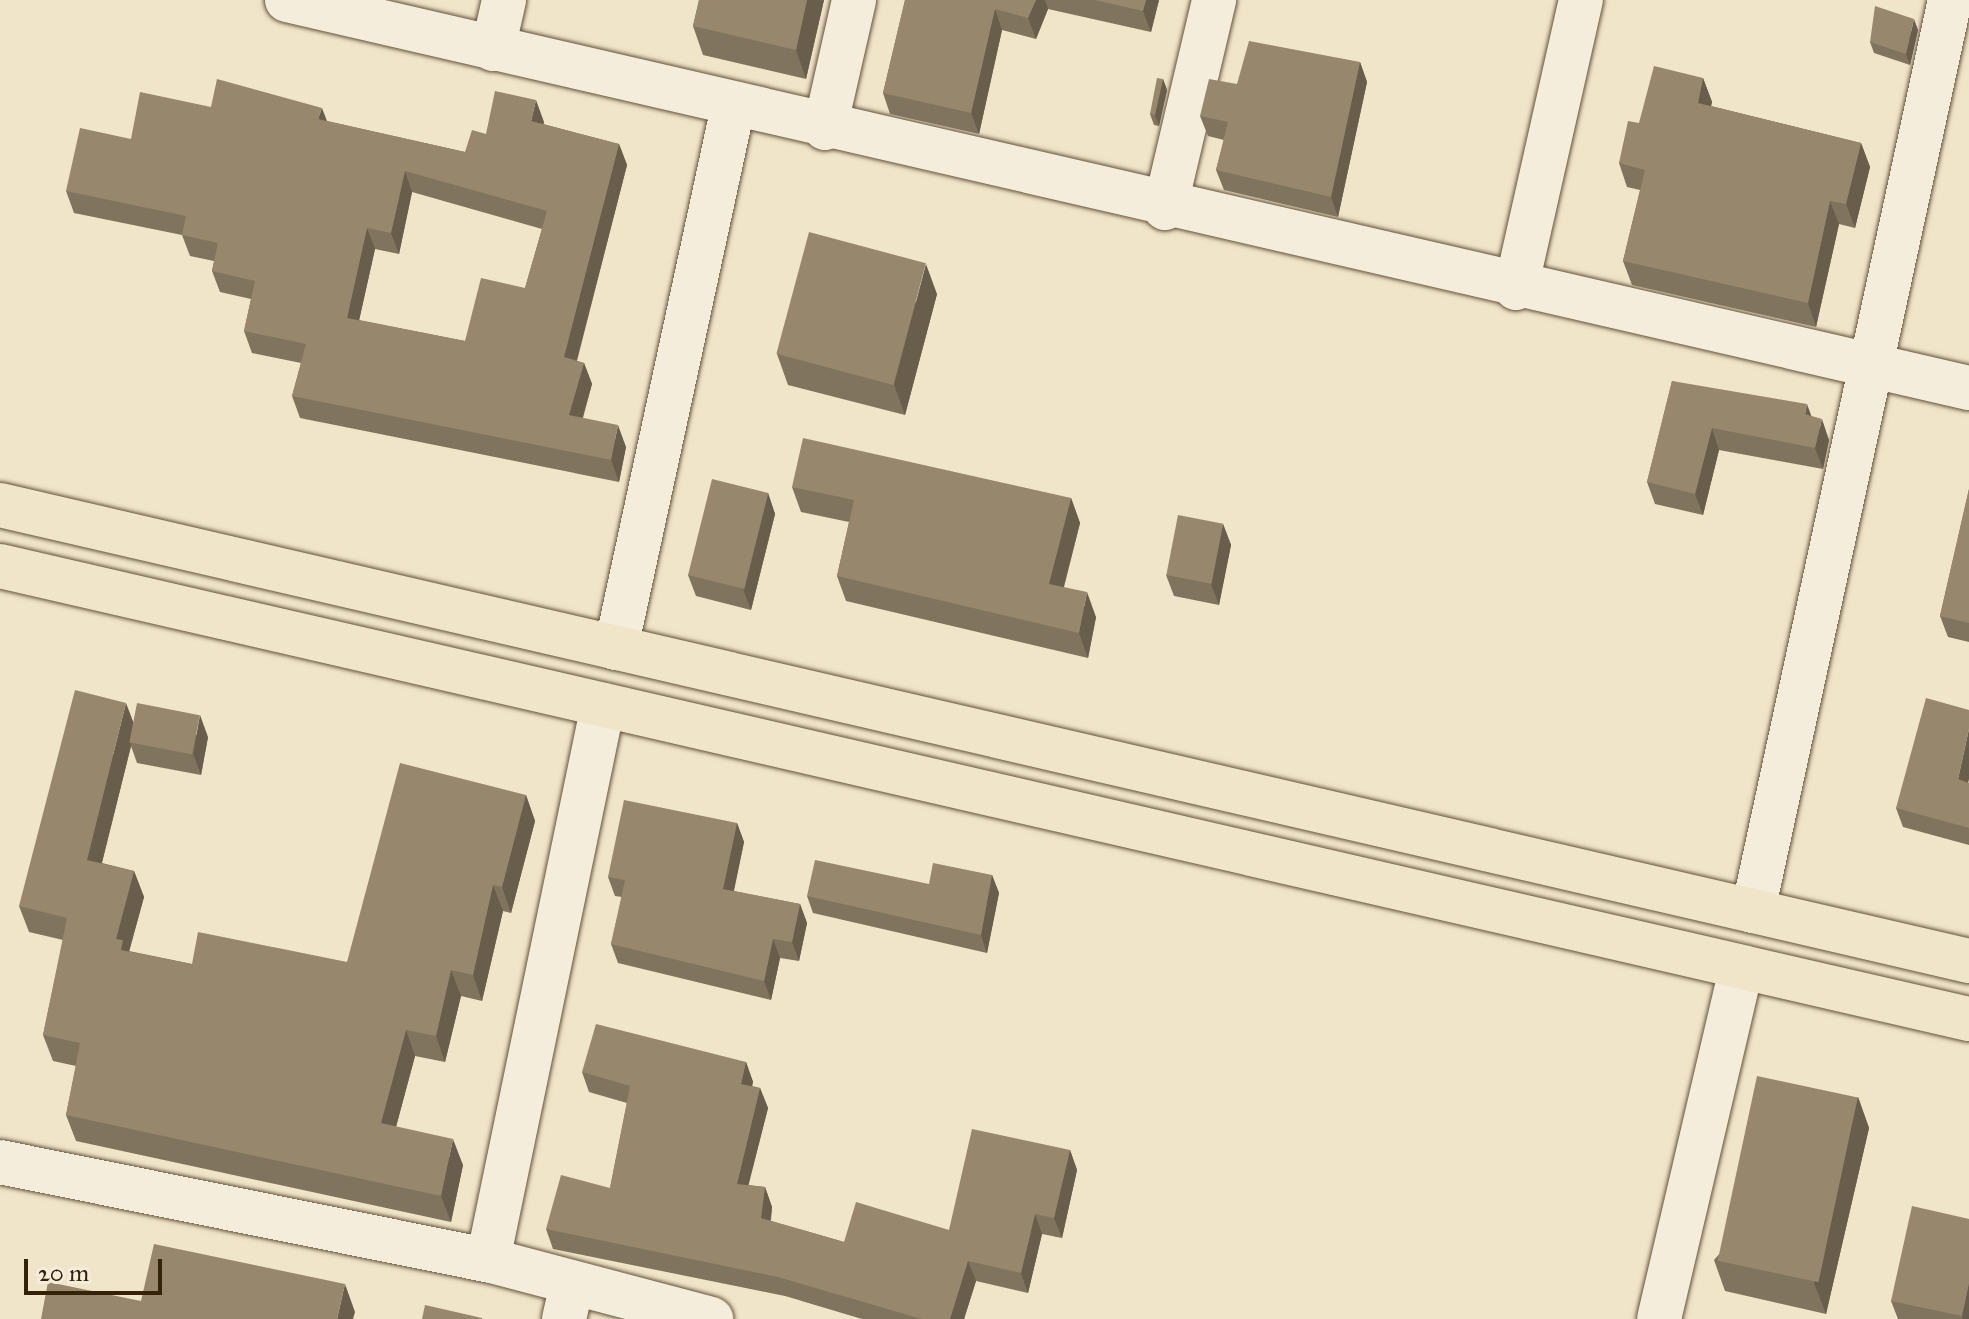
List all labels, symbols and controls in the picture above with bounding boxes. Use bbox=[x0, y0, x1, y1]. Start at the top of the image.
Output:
scale bar bbox=[28, 1243, 166, 1293]
text: 20 m bbox=[38, 1258, 89, 1288]

